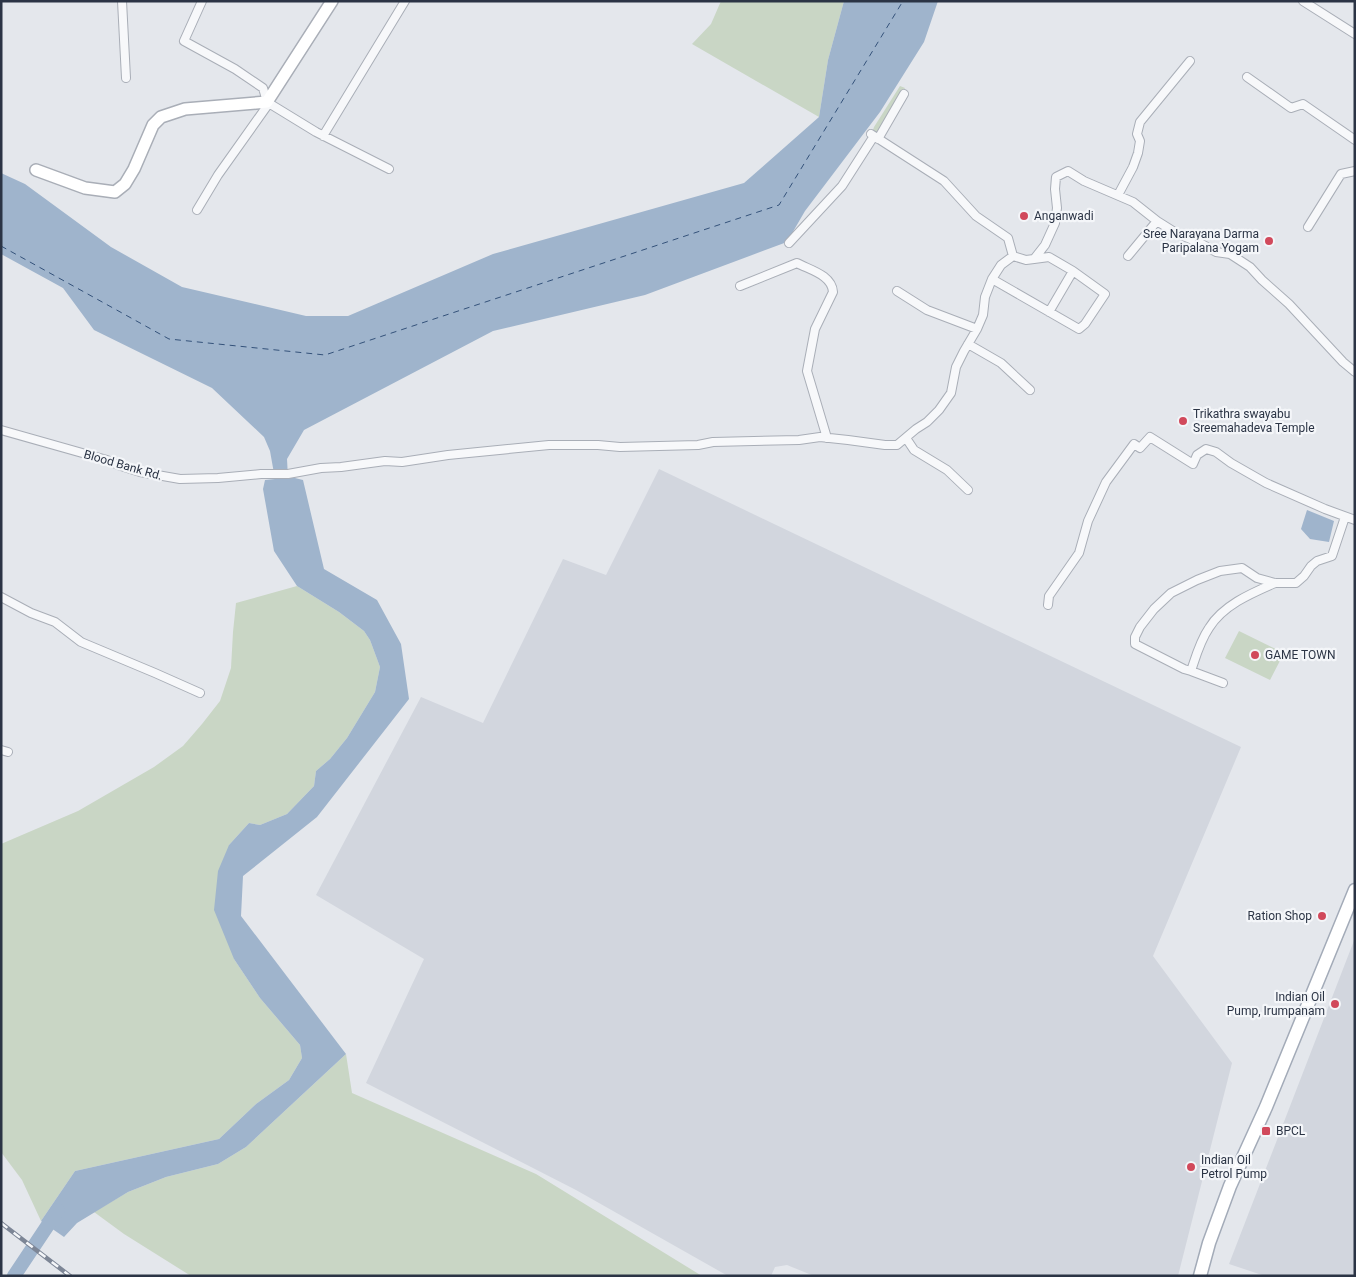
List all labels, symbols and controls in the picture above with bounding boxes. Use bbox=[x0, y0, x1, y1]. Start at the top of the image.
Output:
place label: Anganwadi bbox=[1034, 209, 1094, 223]
marker: Anganwadi bbox=[1018, 210, 1030, 222]
place label: Sree Narayana Darma Paripalana Yogam bbox=[1143, 227, 1259, 255]
marker: Sree Narayana Darma Paripalana Yogam bbox=[1263, 235, 1275, 247]
place label: Trikathra swayabu Sreemahadeva Temple bbox=[1193, 407, 1315, 435]
marker: Trikathra swayabu Sreemahadeva Temple bbox=[1177, 415, 1189, 427]
street label: Blood Bank Rd. bbox=[82, 447, 164, 483]
place label: GAME TOWN bbox=[1265, 648, 1336, 662]
marker: GAME TOWN bbox=[1249, 649, 1261, 661]
place label: Ration Shop bbox=[1247, 909, 1312, 923]
marker: Ration Shop bbox=[1316, 910, 1328, 922]
place label: Indian Oil Pump, Irumpanam bbox=[1227, 990, 1325, 1018]
marker: Indian Oil Pump, Irumpanam bbox=[1329, 998, 1341, 1010]
place label: BPCL bbox=[1276, 1124, 1306, 1138]
marker: BPCL bbox=[1260, 1125, 1272, 1137]
place label: Indian Oil Petrol Pump bbox=[1201, 1153, 1267, 1181]
marker: Indian Oil Petrol Pump bbox=[1185, 1161, 1197, 1173]

